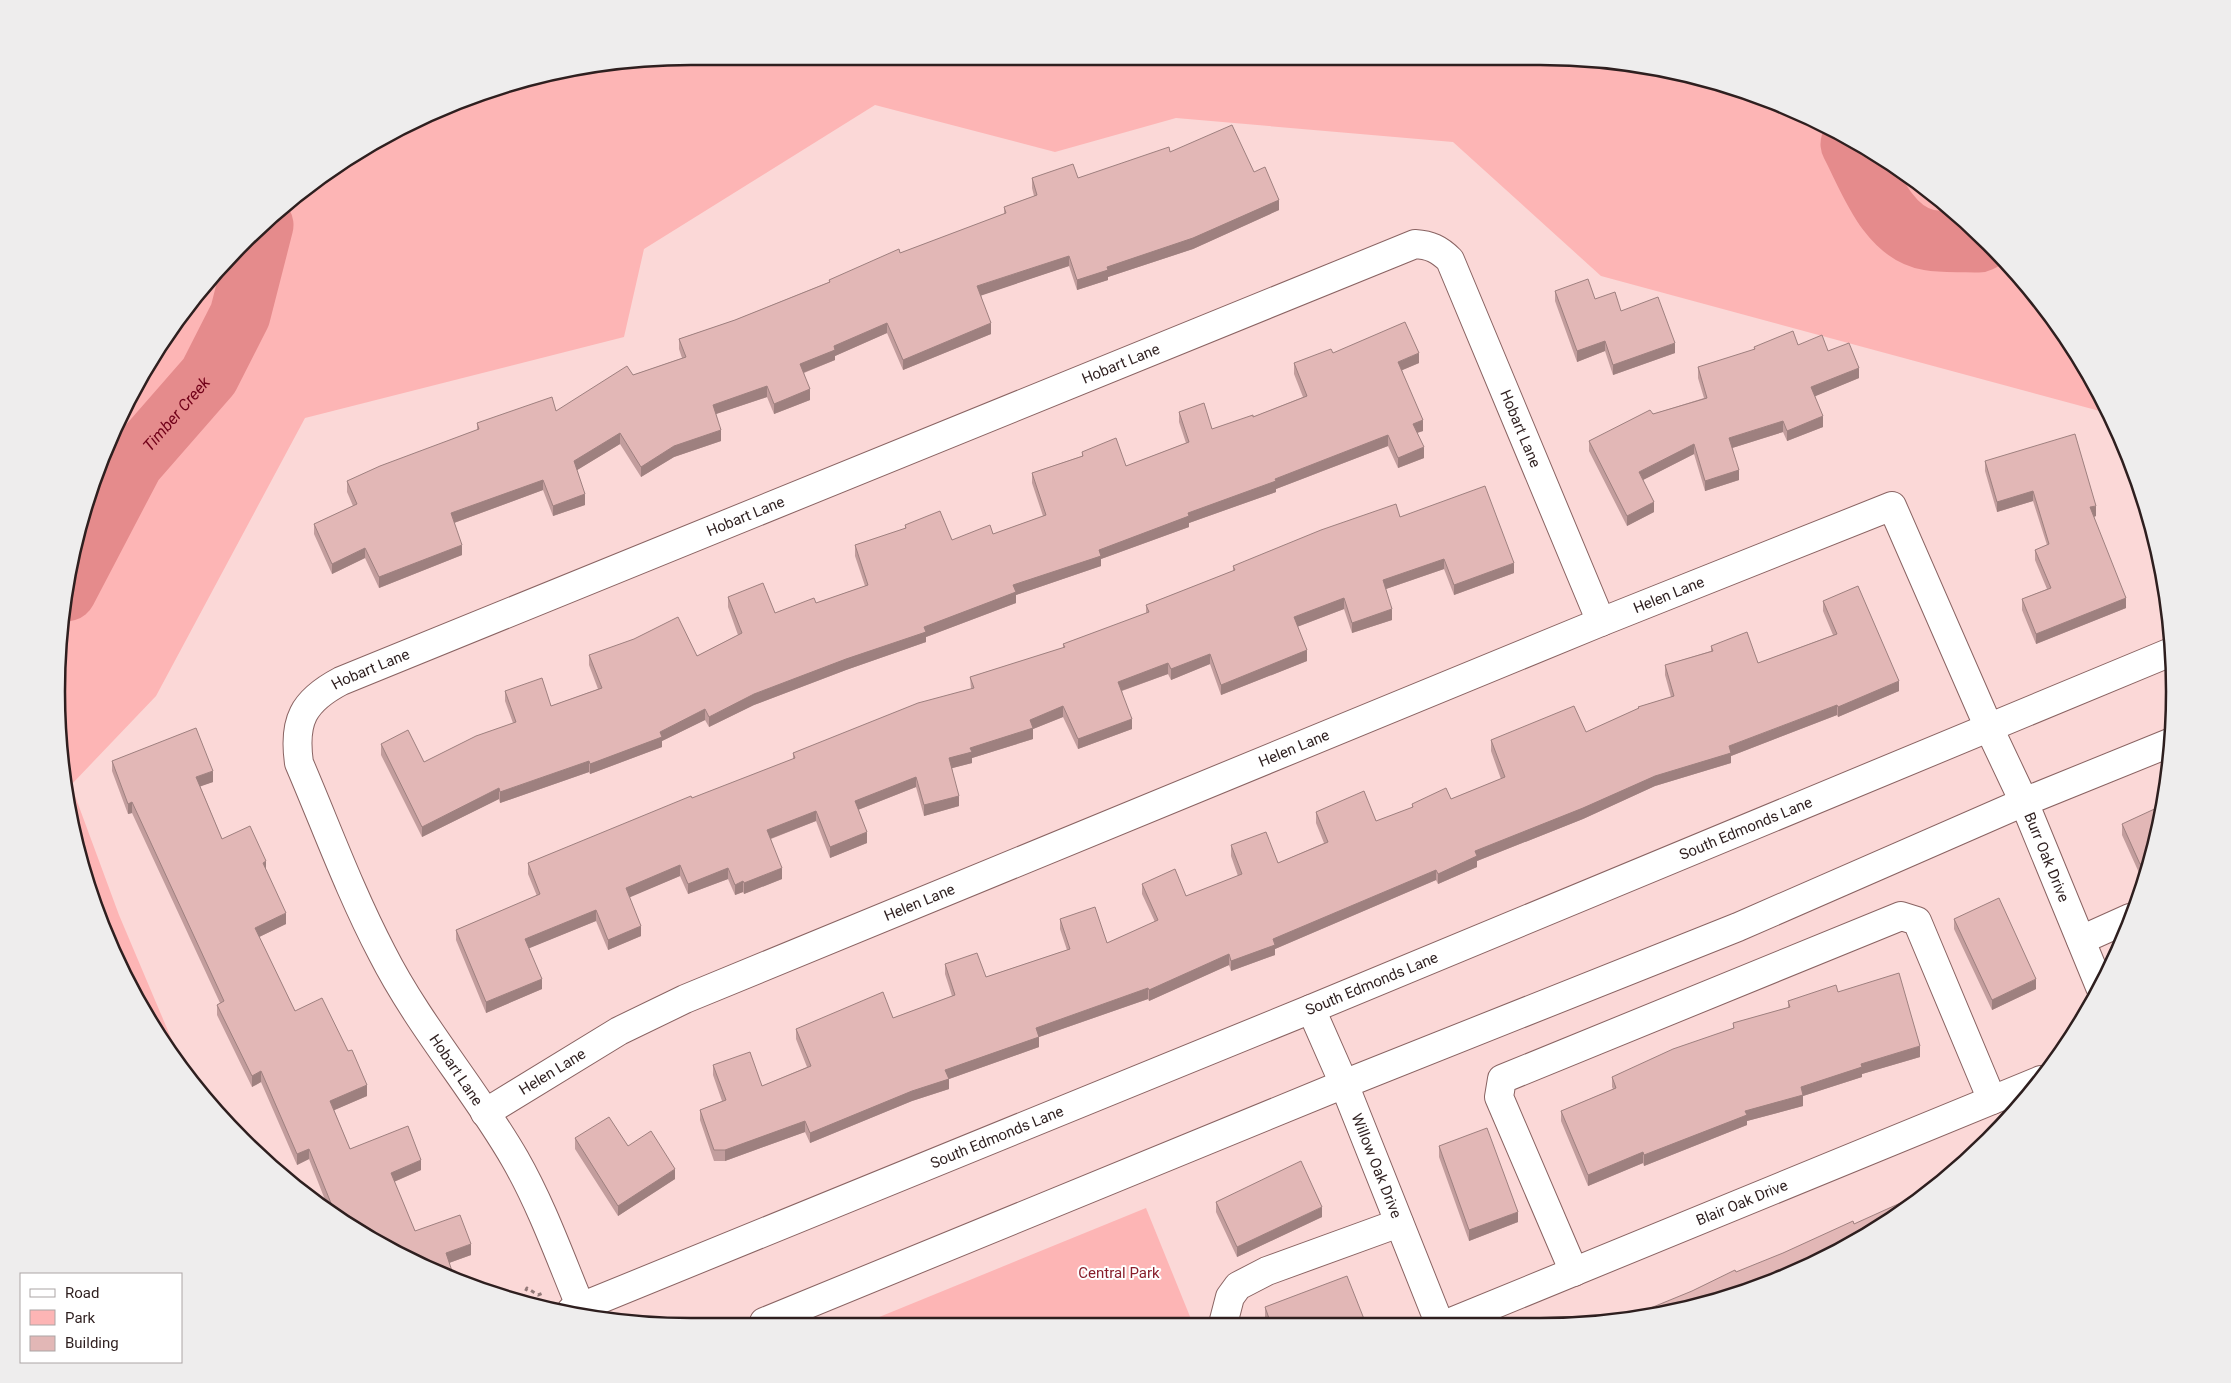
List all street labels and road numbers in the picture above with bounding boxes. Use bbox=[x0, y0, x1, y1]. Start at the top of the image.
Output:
street label: Hobart Lane bbox=[1079, 340, 1162, 388]
street label: Hobart Lane bbox=[1496, 387, 1545, 470]
street label: Hobart Lane bbox=[704, 492, 787, 540]
street label: Helen Lane bbox=[1631, 573, 1707, 617]
street label: Hobart Lane bbox=[328, 645, 412, 694]
street label: Helen Lane bbox=[1256, 726, 1332, 771]
street label: South Edmonds Lane bbox=[1677, 793, 1815, 864]
street label: Burr Oak Drive bbox=[2020, 810, 2073, 905]
street label: Helen Lane bbox=[881, 880, 958, 925]
street label: South Edmonds Lane bbox=[1303, 948, 1441, 1019]
street label: Hobart Lane bbox=[426, 1031, 487, 1109]
street label: Helen Lane bbox=[516, 1045, 589, 1099]
street label: South Edmonds Lane bbox=[928, 1102, 1066, 1172]
street label: Willow Oak Drive bbox=[1348, 1111, 1406, 1221]
street label: Blair Oak Drive bbox=[1693, 1176, 1790, 1230]

